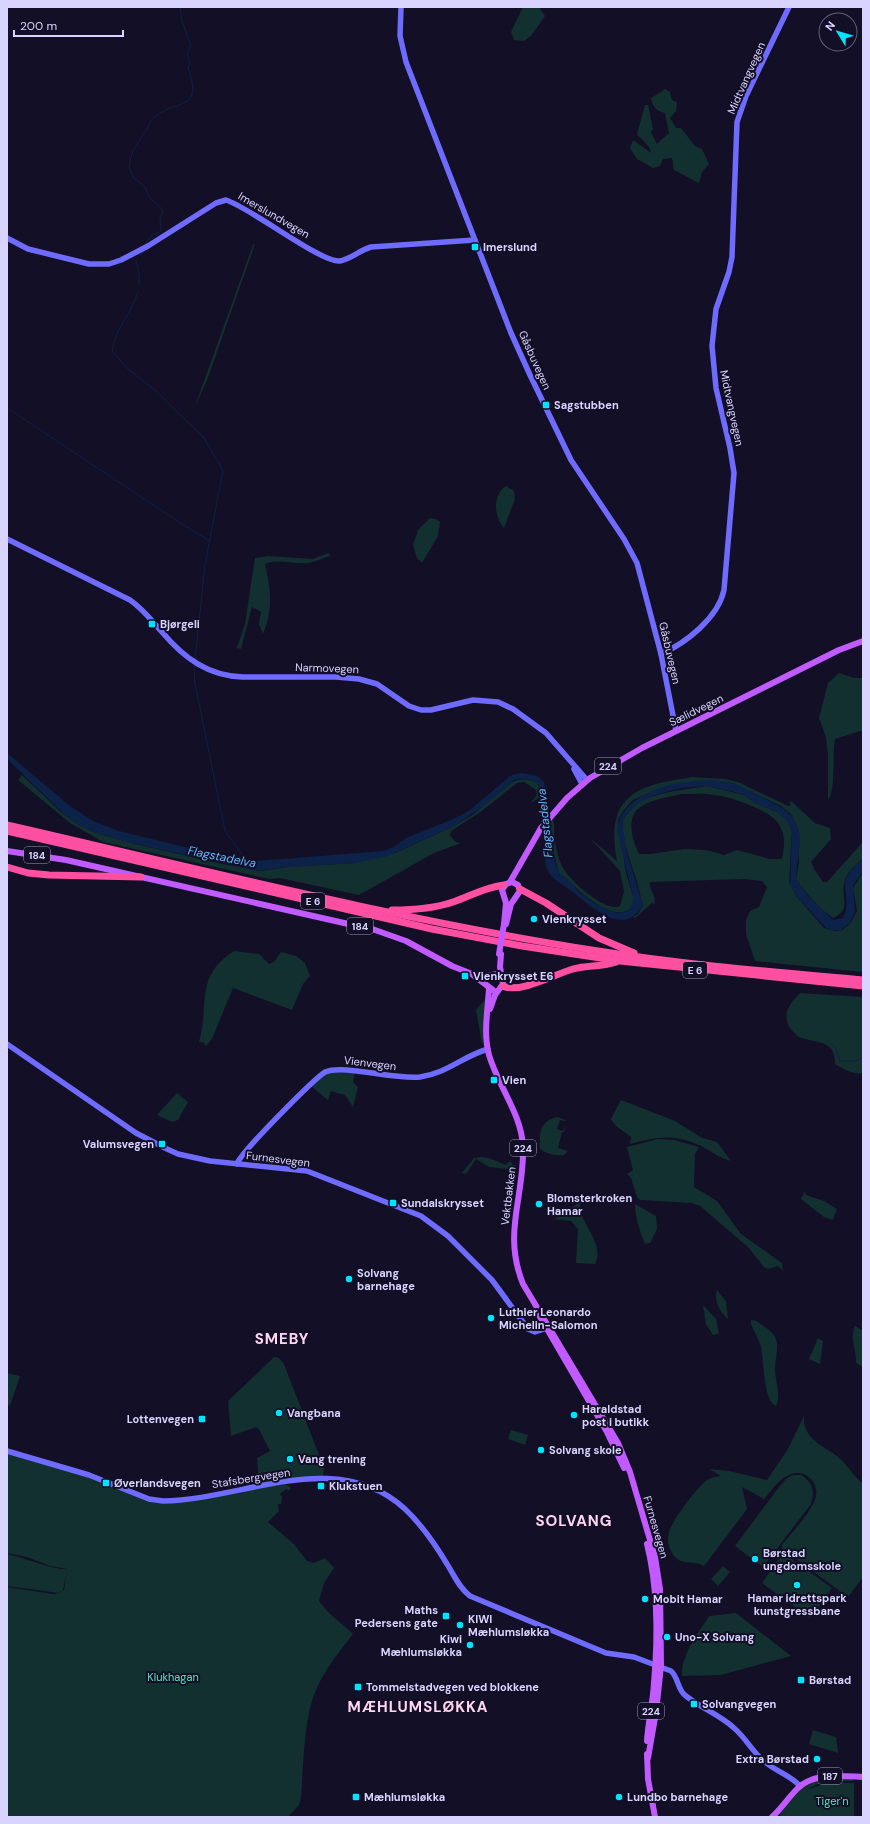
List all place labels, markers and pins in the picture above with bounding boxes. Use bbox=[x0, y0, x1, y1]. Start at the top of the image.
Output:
place label: Imerslund bbox=[483, 240, 537, 254]
marker: Imerslund bbox=[470, 242, 480, 252]
place label: Sagstubben bbox=[554, 398, 619, 412]
marker: Sagstubben bbox=[541, 400, 551, 410]
place label: Bjørgeli bbox=[160, 617, 200, 631]
marker: Bjørgeli bbox=[147, 619, 157, 629]
place label: Vienkrysset bbox=[542, 912, 607, 926]
marker: Vienkrysset bbox=[529, 914, 539, 924]
place label: Vienkrysset E6 bbox=[473, 969, 553, 983]
marker: Vienkrysset E6 bbox=[460, 971, 470, 981]
place label: Vien bbox=[502, 1073, 526, 1087]
marker: Vien bbox=[489, 1075, 499, 1085]
place label: Valumsvegen bbox=[83, 1137, 154, 1151]
marker: Valumsvegen bbox=[157, 1139, 167, 1149]
place label: Blomsterkroken Hamar bbox=[547, 1191, 632, 1218]
place label: Sundalskrysset bbox=[401, 1196, 484, 1210]
marker: Sundalskrysset bbox=[388, 1198, 398, 1208]
marker: Blomsterkroken Hamar bbox=[534, 1199, 544, 1209]
place label: Solvang barnehage bbox=[357, 1266, 415, 1293]
marker: Solvang barnehage bbox=[344, 1274, 354, 1284]
place label: Luthier Leonardo Michelin-Salomon bbox=[499, 1305, 598, 1332]
marker: Luthier Leonardo Michelin-Salomon bbox=[486, 1313, 496, 1323]
place label: Haraldstad post i butikk bbox=[582, 1402, 650, 1429]
place label: Vangbana bbox=[287, 1406, 341, 1420]
marker: Vangbana bbox=[274, 1408, 284, 1418]
marker: Haraldstad post i butikk bbox=[569, 1410, 579, 1420]
place label: Lottenvegen bbox=[127, 1412, 194, 1426]
marker: Lottenvegen bbox=[197, 1414, 207, 1424]
place label: Solvang skole bbox=[549, 1443, 622, 1457]
marker: Solvang skole bbox=[536, 1445, 546, 1455]
place label: Vang trening bbox=[298, 1452, 367, 1466]
marker: Vang trening bbox=[285, 1454, 295, 1464]
place label: Øverlandsvegen bbox=[114, 1476, 201, 1490]
marker: Øverlandsvegen bbox=[101, 1478, 111, 1488]
place label: Klukstuen bbox=[329, 1479, 383, 1493]
marker: Klukstuen bbox=[316, 1481, 326, 1491]
place label: Børstad ungdomsskole bbox=[763, 1546, 841, 1573]
marker: Børstad ungdomsskole bbox=[750, 1554, 760, 1564]
marker: Hamar idrettspark kunstgressbane bbox=[792, 1580, 802, 1590]
place label: Hamar idrettspark kunstgressbane bbox=[747, 1591, 847, 1618]
place label: Mobit Hamar bbox=[653, 1592, 723, 1606]
marker: Mobit Hamar bbox=[640, 1594, 650, 1604]
place label: Maths Pedersens gate bbox=[355, 1603, 438, 1630]
marker: Maths Pedersens gate bbox=[441, 1611, 451, 1621]
place label: KIWI Mæhlumsløkka bbox=[468, 1612, 549, 1639]
marker: KIWI Mæhlumsløkka bbox=[455, 1620, 465, 1630]
place label: Uno-X Solvang bbox=[675, 1630, 755, 1644]
place label: Kiwi Mæhlumsløkka bbox=[381, 1632, 462, 1659]
marker: Uno-X Solvang bbox=[662, 1632, 672, 1642]
marker: Kiwi Mæhlumsløkka bbox=[465, 1640, 475, 1650]
place label: Børstad bbox=[809, 1673, 851, 1687]
marker: Børstad bbox=[796, 1675, 806, 1685]
place label: Tommelstadvegen ved blokkene bbox=[366, 1680, 539, 1694]
marker: Tommelstadvegen ved blokkene bbox=[353, 1682, 363, 1692]
place label: Solvangvegen bbox=[702, 1697, 777, 1711]
marker: Solvangvegen bbox=[689, 1699, 699, 1709]
place label: Extra Børstad bbox=[736, 1752, 809, 1766]
marker: Extra Børstad bbox=[812, 1754, 822, 1764]
place label: Mæhlumsløkka bbox=[364, 1790, 445, 1804]
place label: Lundbo barnehage bbox=[627, 1790, 729, 1804]
marker: Mæhlumsløkka bbox=[351, 1792, 361, 1802]
marker: Lundbo barnehage bbox=[614, 1792, 624, 1802]

